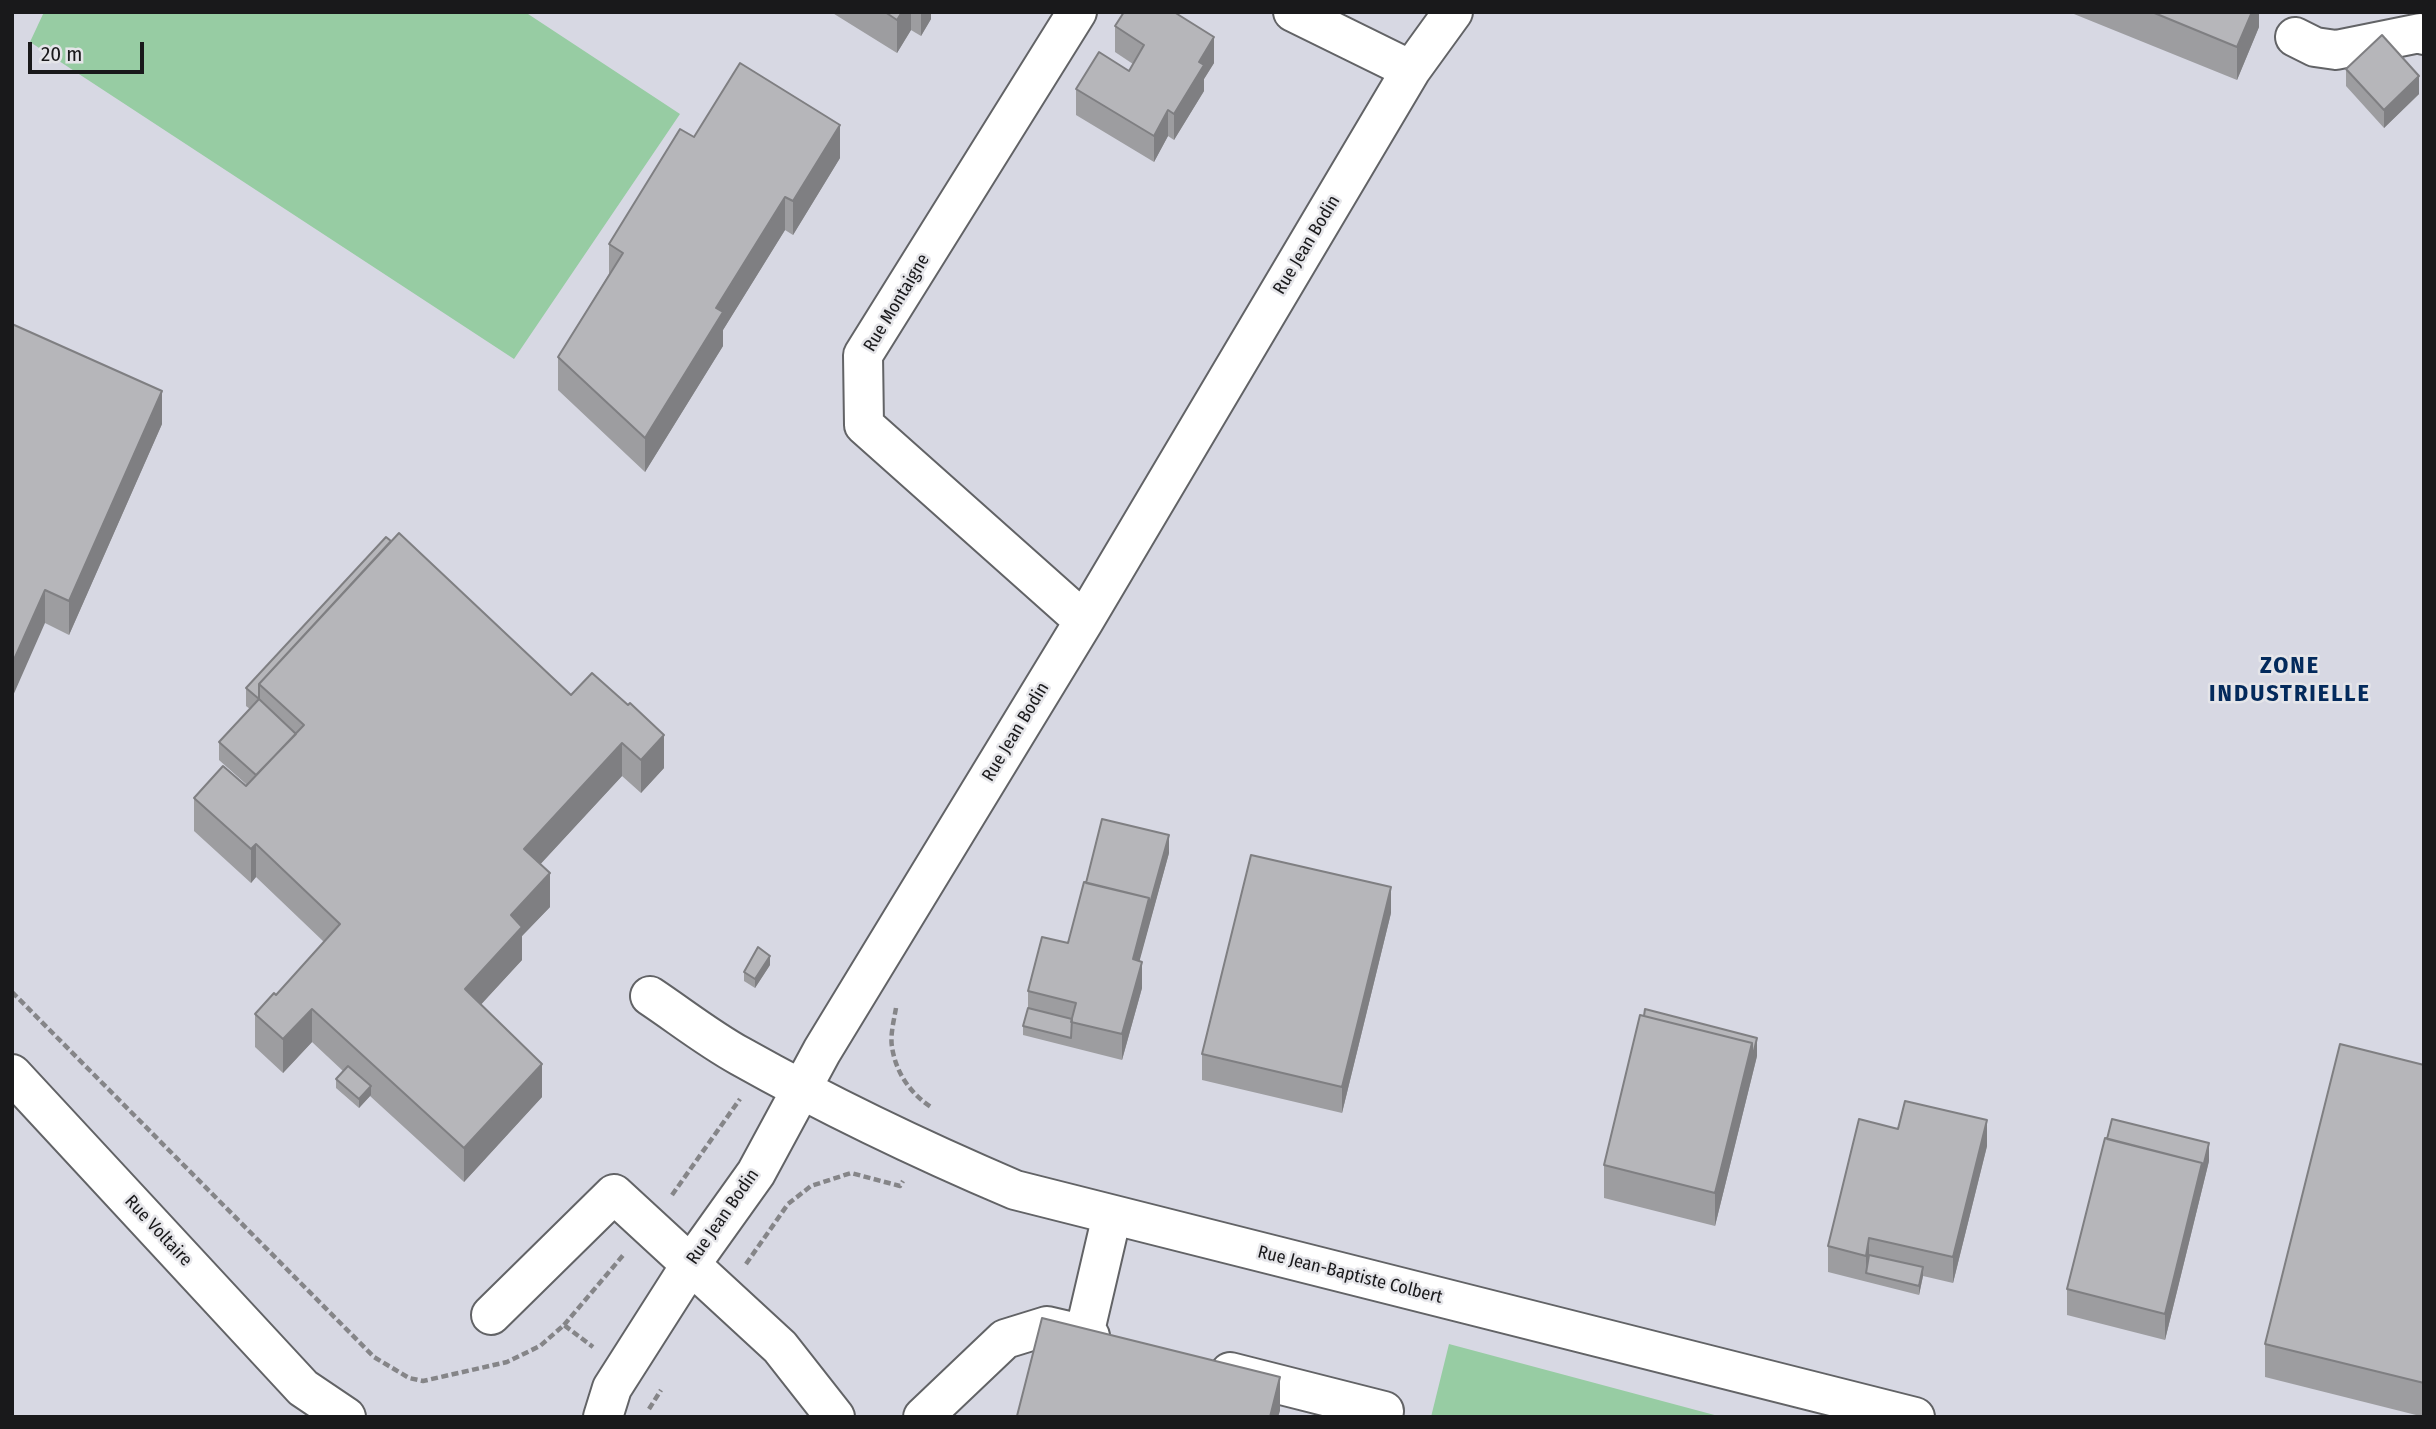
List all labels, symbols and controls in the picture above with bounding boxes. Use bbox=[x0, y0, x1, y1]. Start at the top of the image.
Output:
scale bar bbox=[32, 28, 147, 72]
text: 20 m bbox=[41, 41, 82, 67]
street label: Rue Jean Bodin bbox=[1269, 192, 1345, 298]
street label: Rue Montaigne bbox=[859, 250, 935, 356]
district label: ZONE INDUSTRIELLE bbox=[2211, 652, 2369, 708]
street label: Rue Jean Bodin bbox=[978, 679, 1054, 785]
street label: Rue Jean Bodin bbox=[682, 1165, 764, 1269]
street label: Rue Voltaire bbox=[120, 1191, 196, 1271]
street label: Rue Jean-Baptiste Colbert bbox=[1255, 1242, 1445, 1308]

